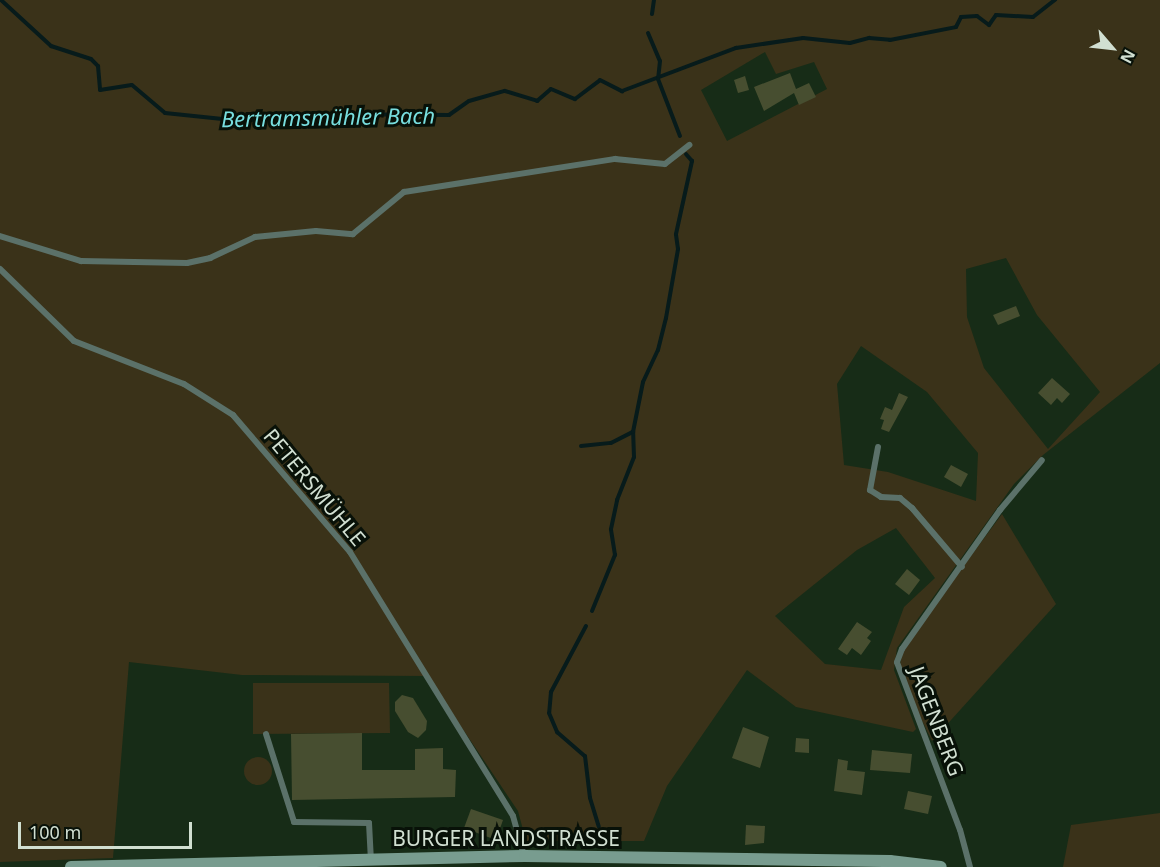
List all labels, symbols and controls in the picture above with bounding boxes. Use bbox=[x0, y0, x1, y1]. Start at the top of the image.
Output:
north arrow bbox=[1082, 18, 1142, 78]
text: N bbox=[1115, 46, 1141, 67]
water label: Bertramsmühler Bach bbox=[221, 102, 435, 132]
street label: PETERSMÜHLE bbox=[259, 423, 371, 551]
street label: JAGENBERG bbox=[905, 663, 969, 779]
scale bar bbox=[21, 810, 195, 848]
text: 100 m bbox=[29, 820, 81, 844]
street label: BURGER LANDSTRASSE bbox=[392, 825, 620, 851]

